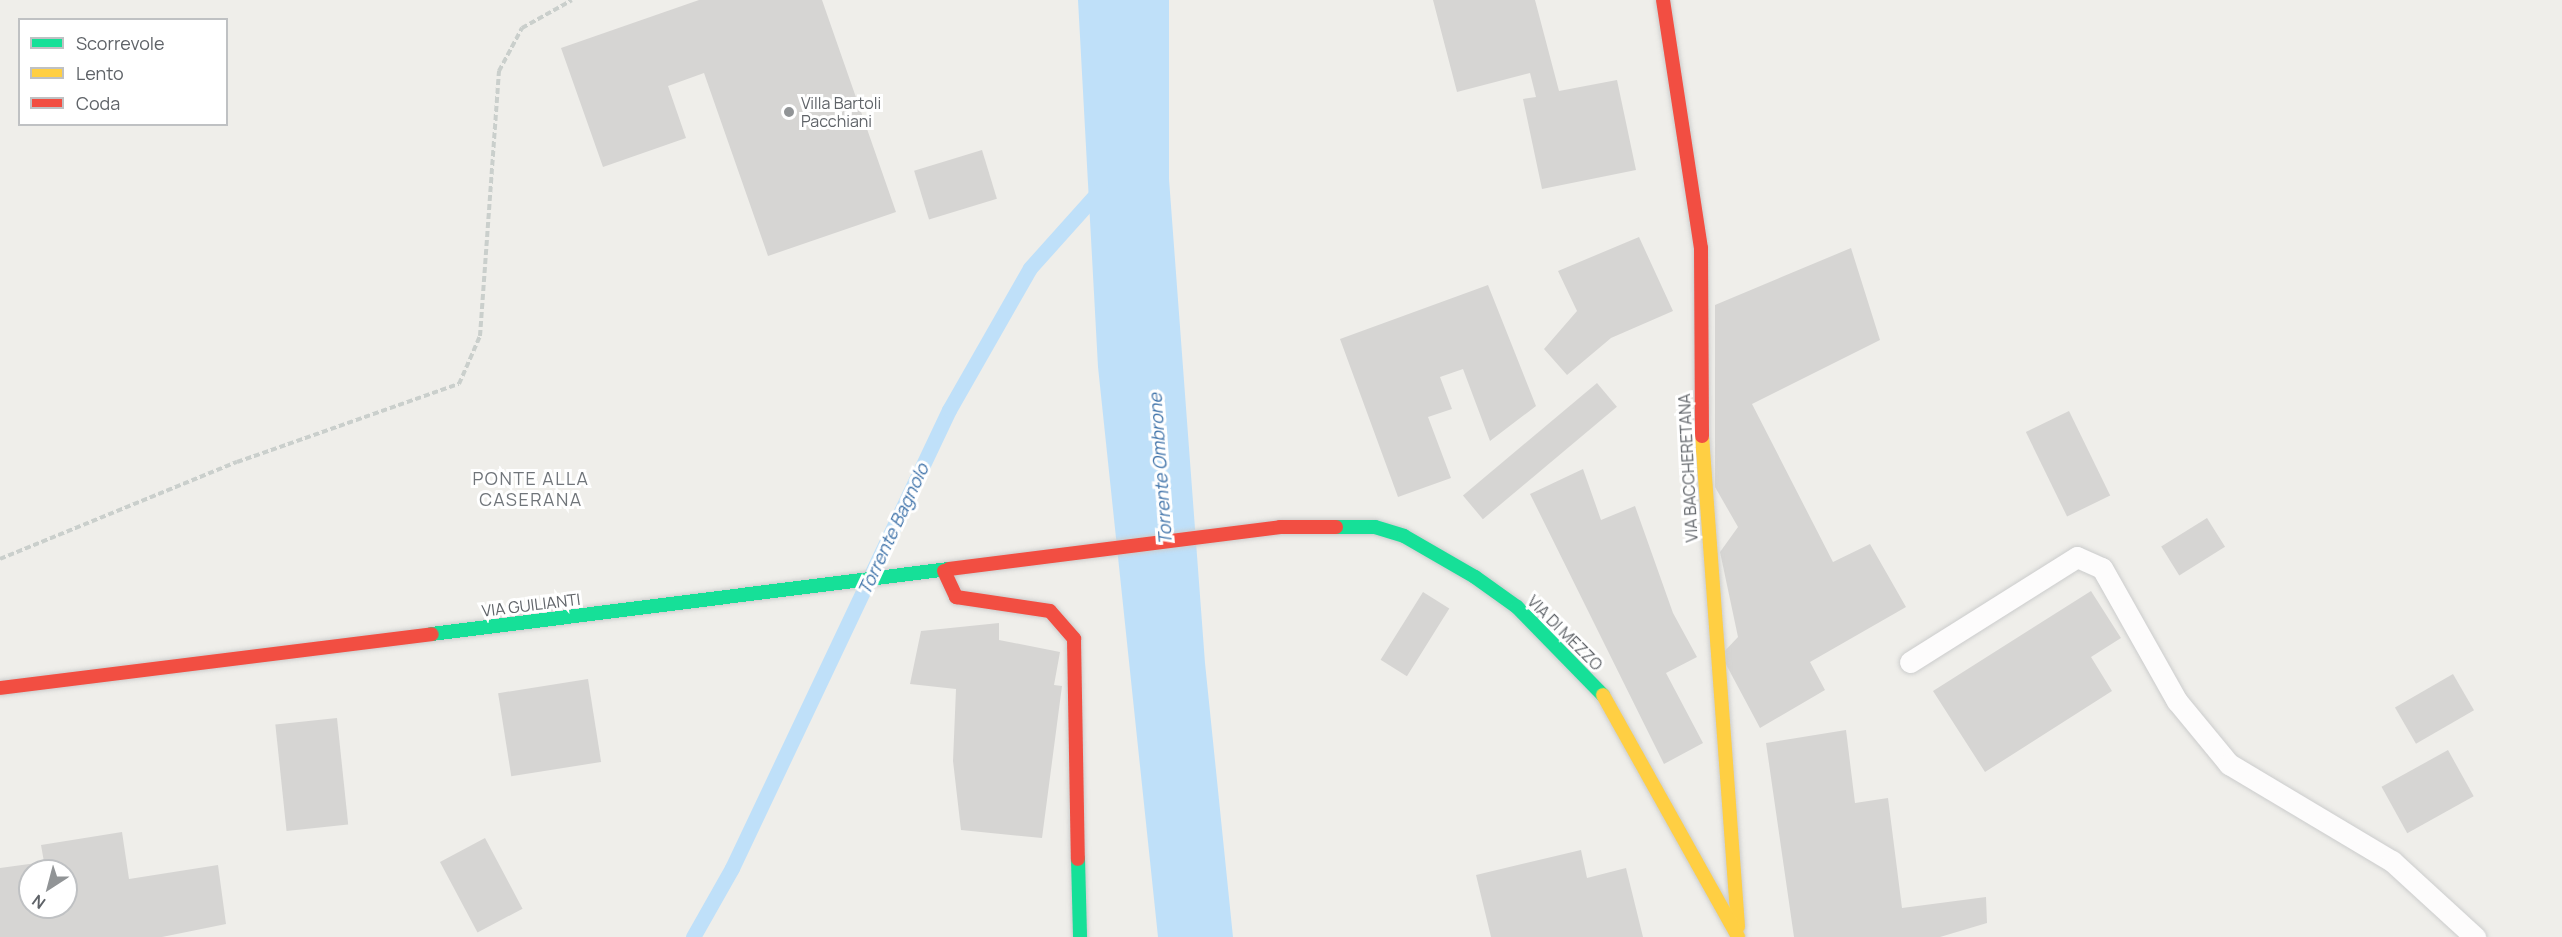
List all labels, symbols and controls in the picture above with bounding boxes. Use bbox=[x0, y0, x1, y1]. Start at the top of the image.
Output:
legend bbox=[18, 18, 228, 126]
text: Scorrevole bbox=[76, 31, 165, 55]
text: Lento bbox=[76, 61, 124, 85]
text: Coda bbox=[76, 91, 120, 115]
place label: Villa Bartoli Pacchiani bbox=[801, 93, 881, 131]
marker: Villa Bartoli Pacchiani bbox=[782, 105, 796, 119]
water label: Torrente Ombrone bbox=[1144, 393, 1176, 545]
street label: VIA BACCHERETANA bbox=[1675, 393, 1701, 543]
water label: Torrente Bagnolo bbox=[853, 460, 933, 598]
district label: PONTE ALLA CASERANA bbox=[473, 468, 589, 510]
street label: VIA GUILIANTI bbox=[481, 589, 581, 621]
street label: VIA DI MEZZO bbox=[1523, 591, 1607, 675]
north arrow bbox=[18, 859, 78, 919]
text: N bbox=[27, 890, 50, 914]

